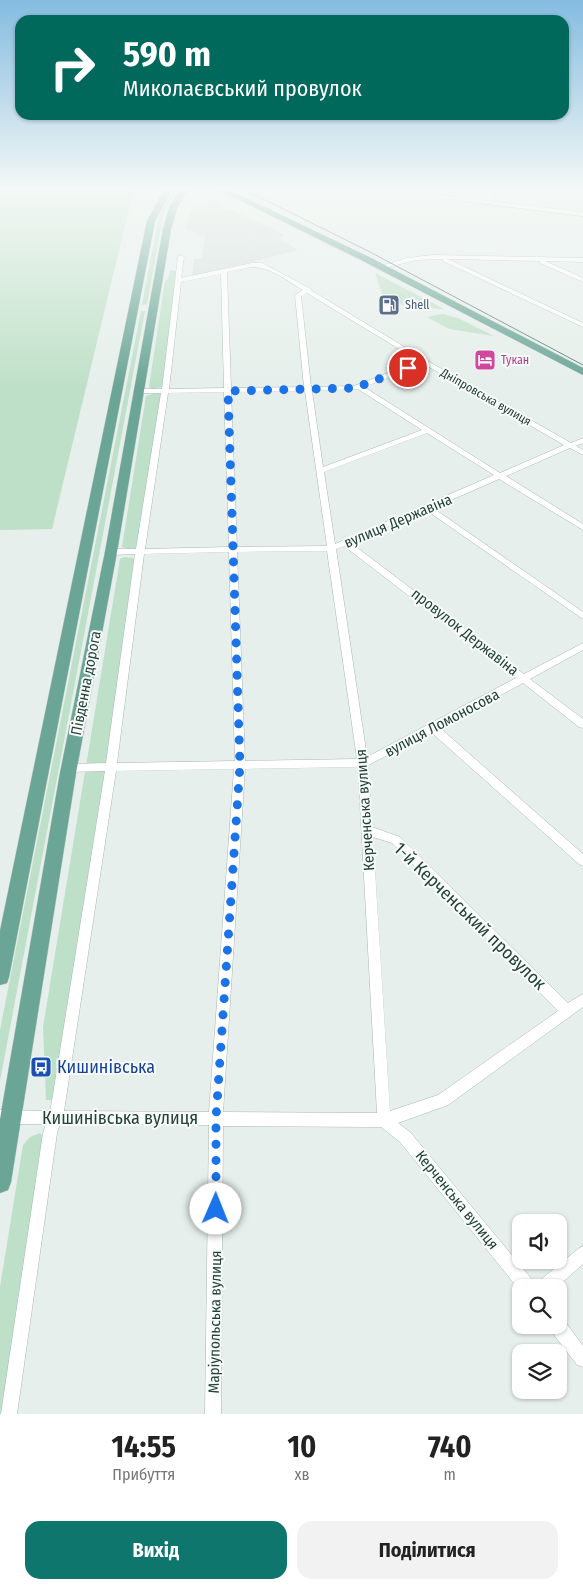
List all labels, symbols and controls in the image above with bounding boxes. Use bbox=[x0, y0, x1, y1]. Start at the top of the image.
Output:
text: 590 m bbox=[123, 33, 211, 75]
icon: right bbox=[40, 35, 105, 100]
text: Миколаєвський провулок bbox=[123, 75, 362, 102]
fuel station icon: Shell bbox=[377, 293, 401, 317]
place label: Shell bbox=[405, 298, 430, 312]
pin bbox=[387, 347, 429, 389]
hotel icon: Тукан bbox=[473, 348, 497, 372]
place label: Тукан bbox=[501, 353, 529, 367]
icon: arrive bbox=[394, 354, 422, 382]
street label: Дніпровська вулиця bbox=[437, 365, 534, 429]
street label: вулиця Державіна bbox=[341, 490, 455, 552]
street label: провулок Державіна bbox=[408, 585, 522, 679]
street label: Південна дорога bbox=[67, 629, 105, 737]
street label: вулиця Ломоносова bbox=[382, 685, 502, 761]
street label: Керченська вулиця bbox=[352, 748, 378, 872]
street label: 1-й Керченський провулок bbox=[389, 838, 551, 995]
bus stop icon: Кишинівська bbox=[29, 1055, 53, 1079]
place label: Кишинівська bbox=[57, 1056, 155, 1078]
street label: Кишинівська вулиця bbox=[42, 1107, 198, 1129]
street label: Керченська вулиця bbox=[412, 1147, 502, 1253]
position arrow bbox=[189, 1182, 241, 1234]
map controls bbox=[512, 1214, 567, 1399]
button: sound bbox=[512, 1214, 567, 1269]
street label: Маріупольська вулиця bbox=[205, 1250, 225, 1394]
button: search bbox=[512, 1279, 567, 1334]
button: layers bbox=[512, 1344, 567, 1399]
text: 14:55 bbox=[111, 1429, 176, 1465]
text: 10 bbox=[287, 1429, 316, 1465]
text: 740 bbox=[428, 1429, 472, 1465]
text: Прибуття bbox=[112, 1465, 175, 1484]
text: хв bbox=[294, 1465, 309, 1484]
text: m bbox=[444, 1465, 456, 1484]
button: Вихід bbox=[25, 1521, 287, 1579]
button: Поділитися bbox=[297, 1521, 558, 1579]

